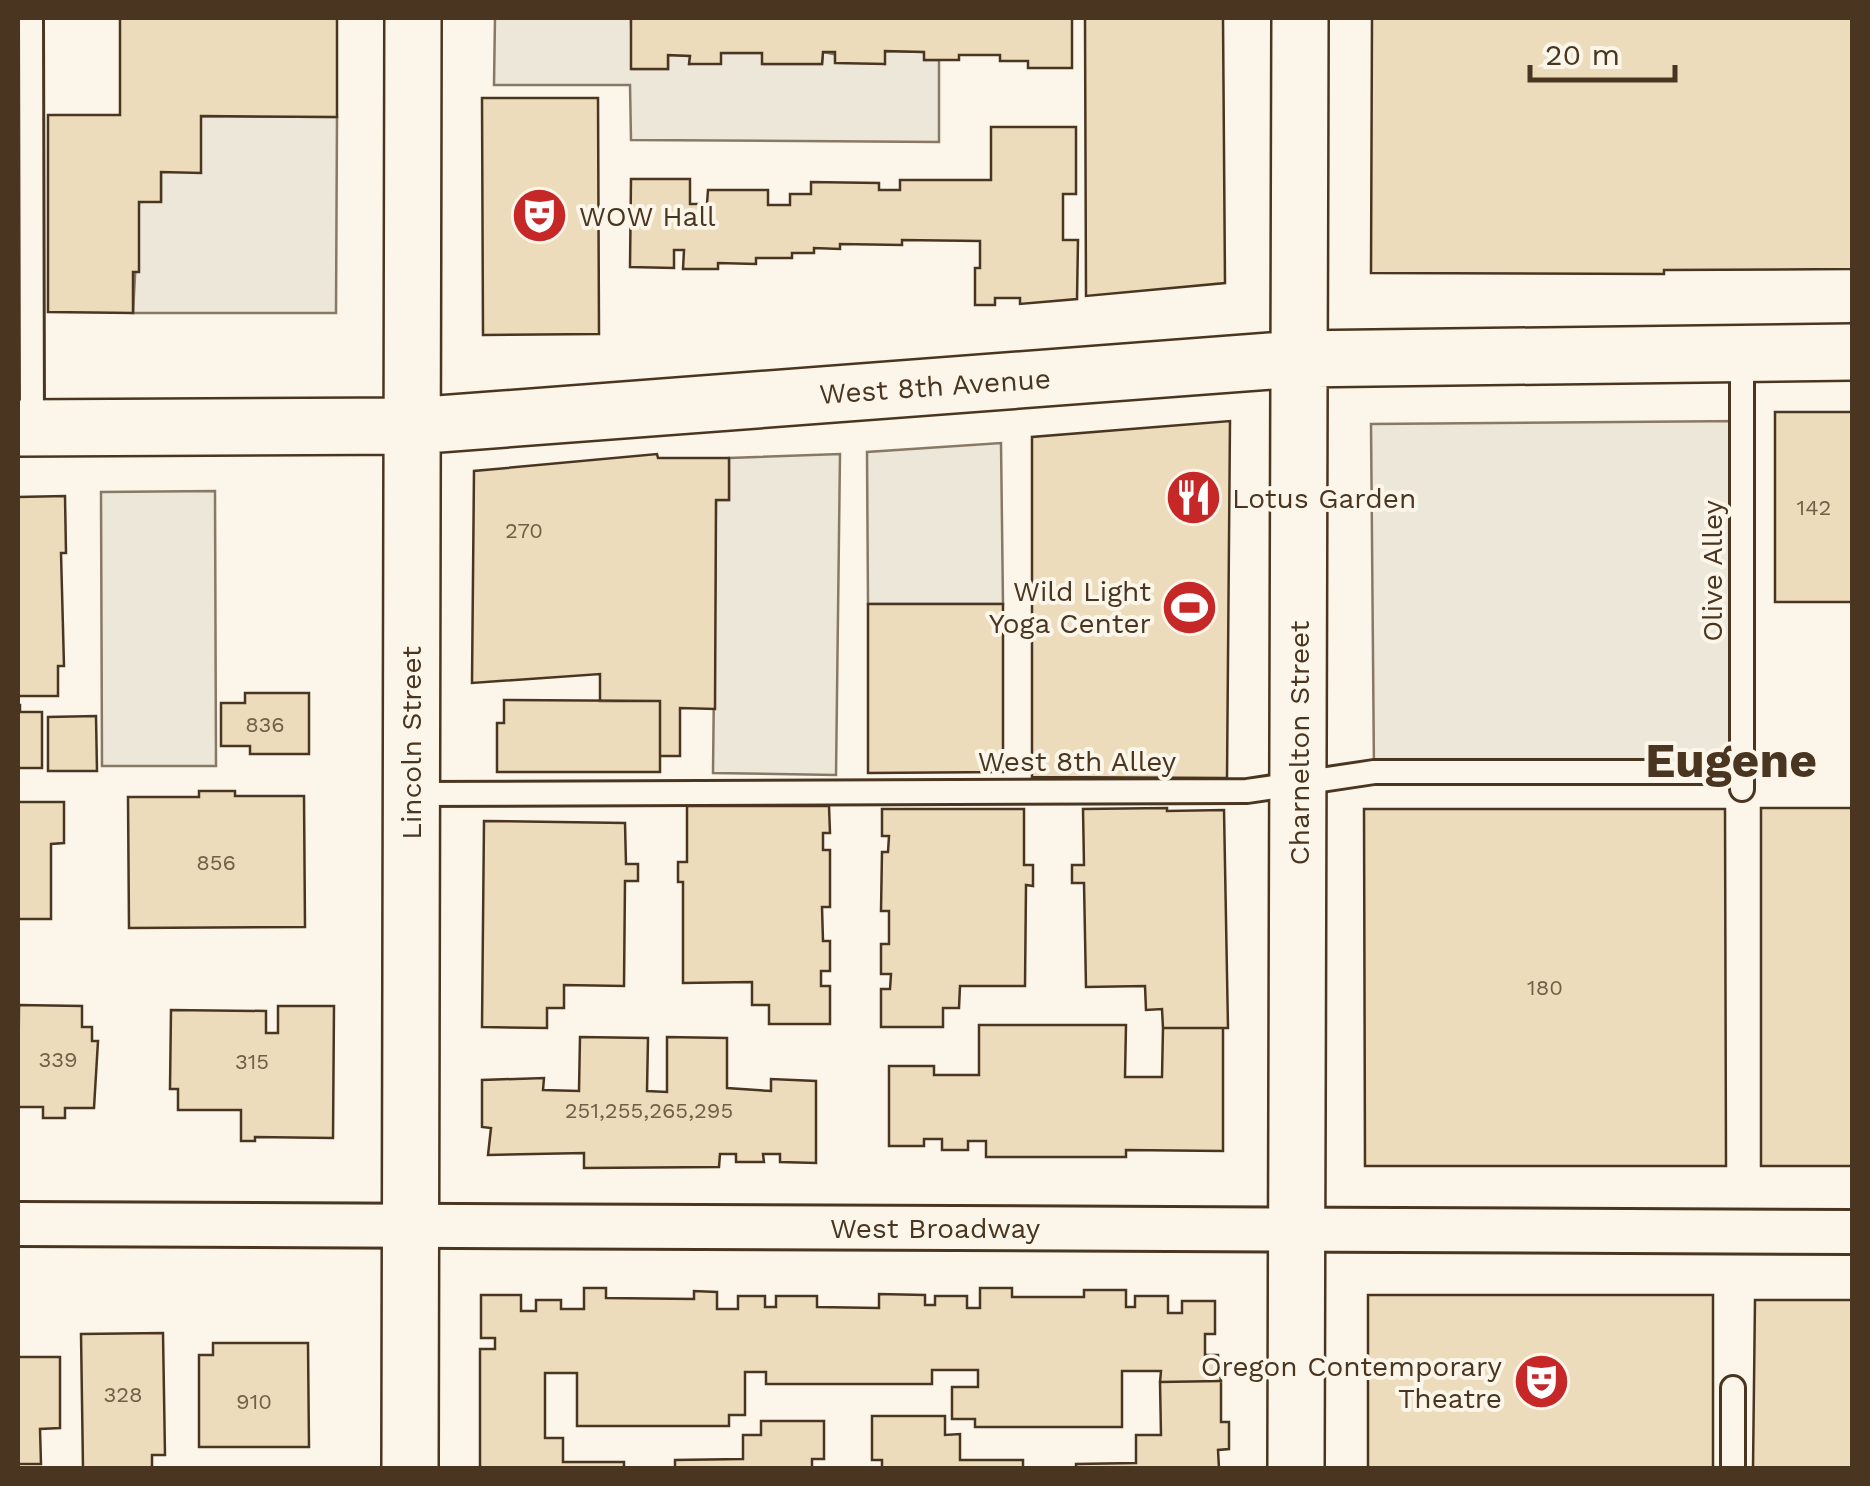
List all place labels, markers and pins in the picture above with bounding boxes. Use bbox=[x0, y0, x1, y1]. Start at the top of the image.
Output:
theatre icon: WOW Hall bbox=[510, 186, 570, 246]
place label: WOW Hall bbox=[579, 200, 716, 233]
restaurant icon: Lotus Garden bbox=[1163, 468, 1223, 528]
place label: Lotus Garden bbox=[1232, 482, 1416, 515]
place label: Wild Light Yoga Center bbox=[989, 575, 1151, 640]
sports icon: Wild Light Yoga Center bbox=[1160, 577, 1220, 637]
place label: Oregon Contemporary Theatre bbox=[1201, 1350, 1503, 1415]
theatre icon: Oregon Contemporary Theatre bbox=[1511, 1352, 1571, 1412]

